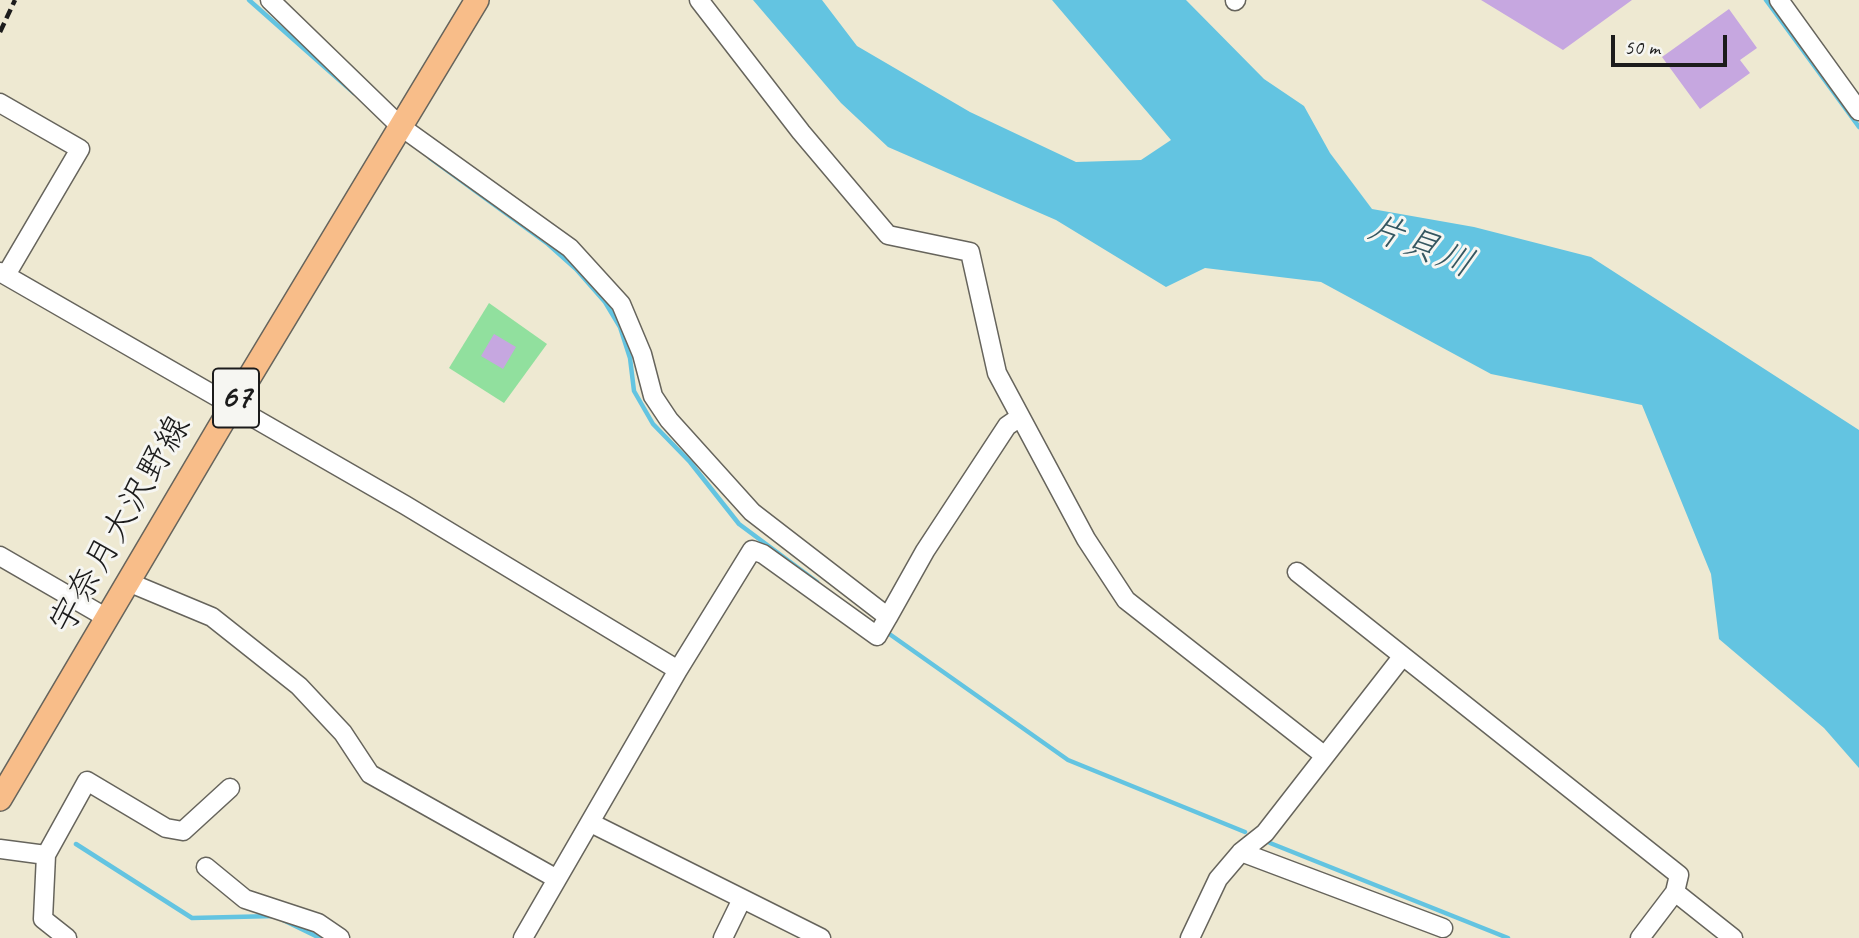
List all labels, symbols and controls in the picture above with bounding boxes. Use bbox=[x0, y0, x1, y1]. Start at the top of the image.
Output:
scale bar bbox=[1614, 21, 1730, 65]
text: 50 m bbox=[1624, 34, 1660, 60]
water label: 片貝川 bbox=[1360, 206, 1480, 288]
road number: 67 bbox=[213, 368, 259, 428]
street label: 宇奈月大沢野線 bbox=[42, 408, 200, 642]

